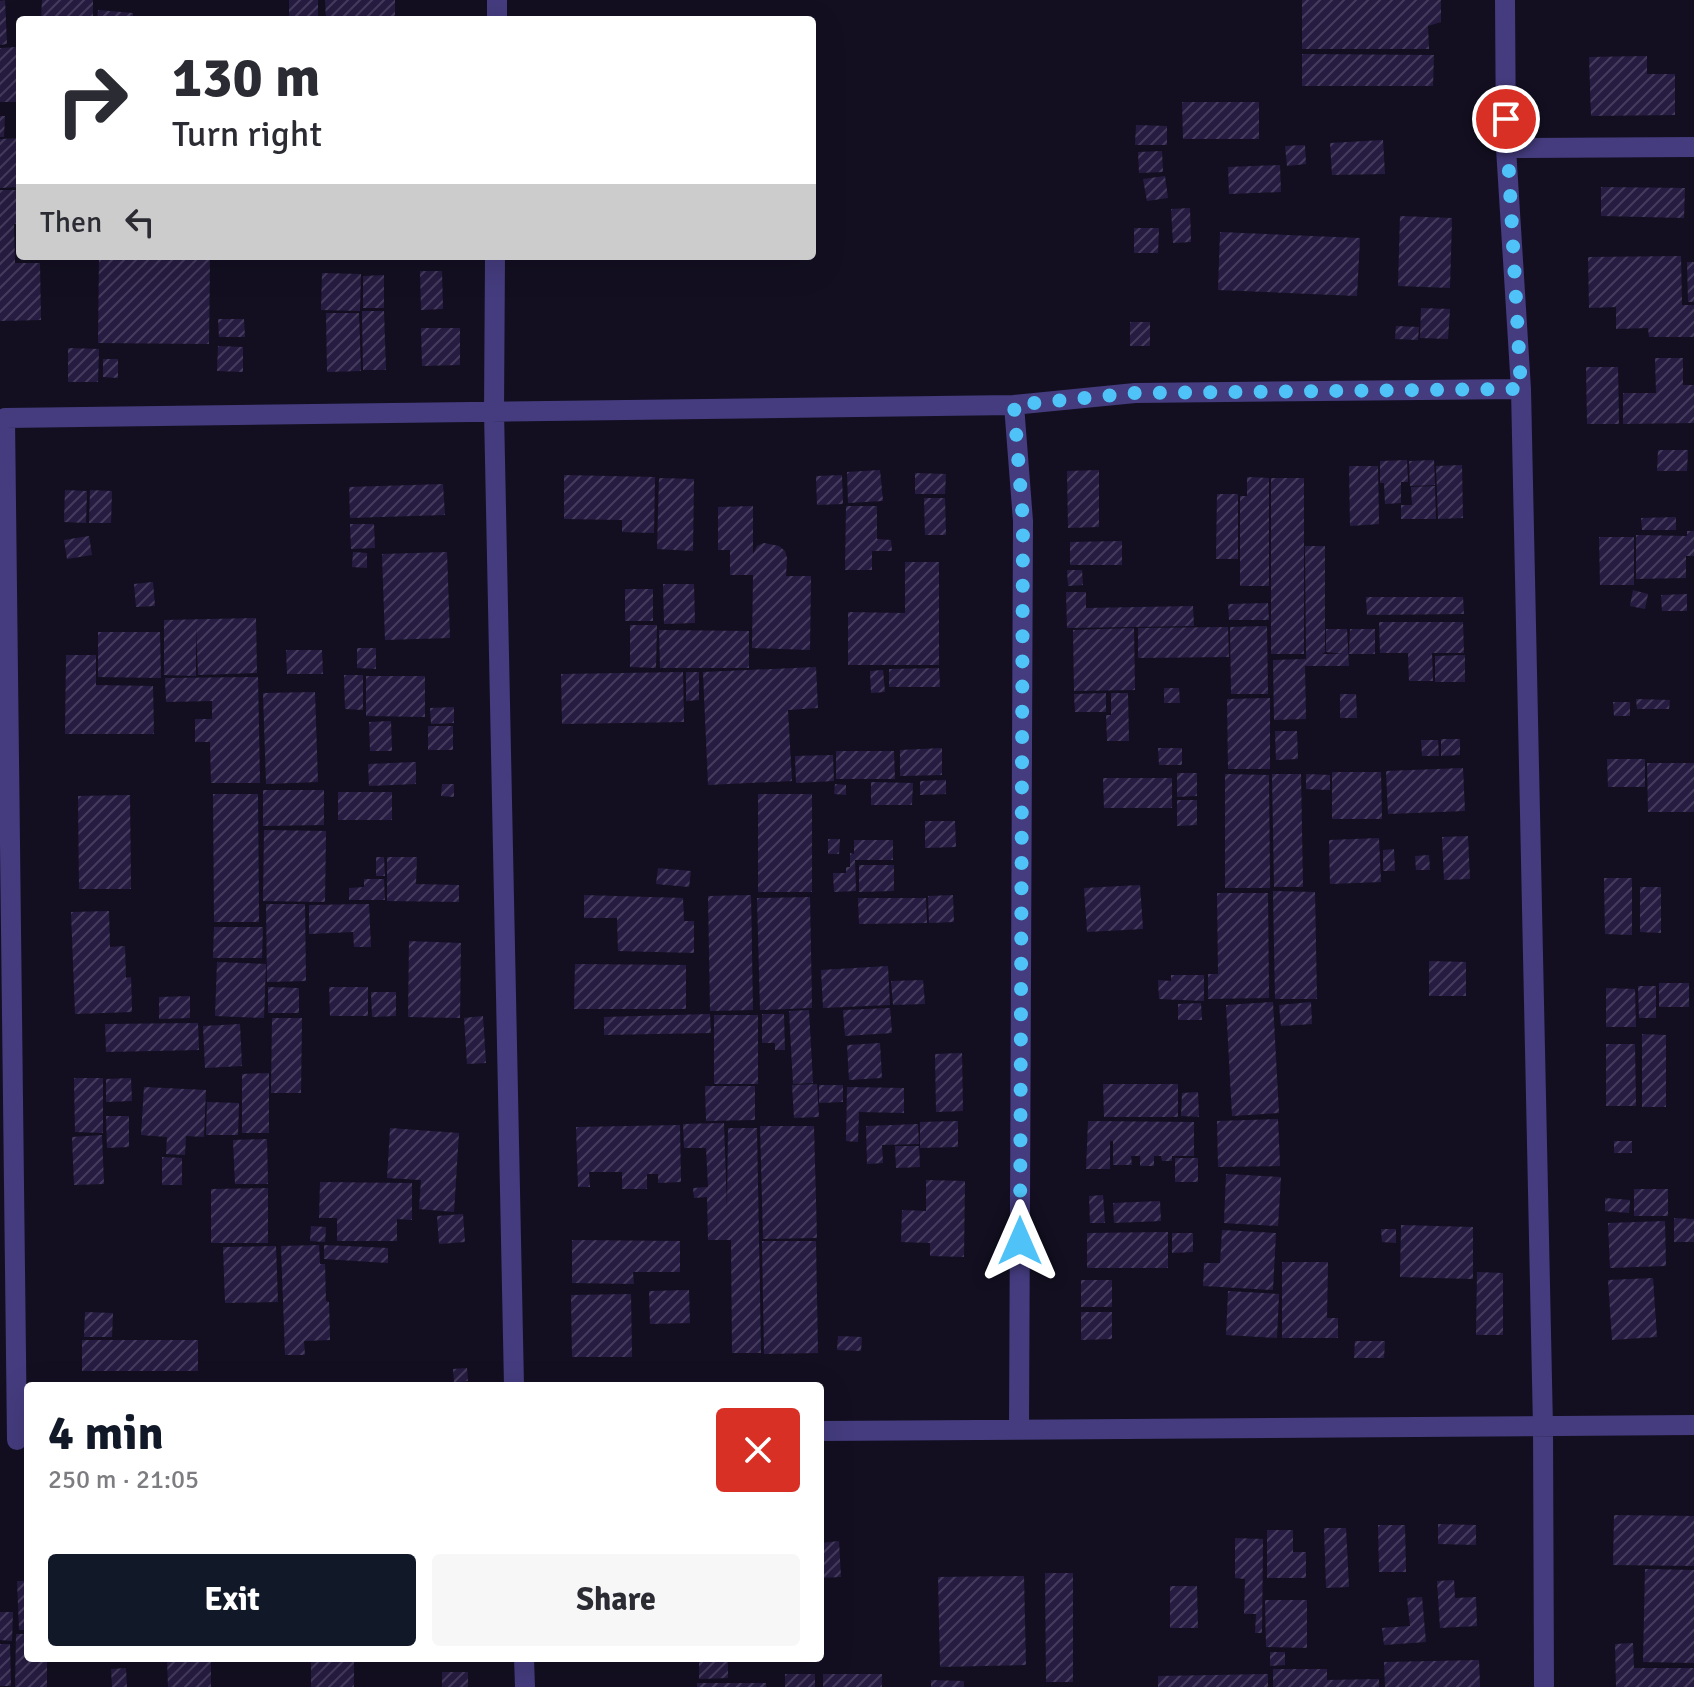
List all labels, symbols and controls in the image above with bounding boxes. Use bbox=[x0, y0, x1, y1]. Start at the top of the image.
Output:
text: 130 m bbox=[172, 43, 320, 112]
icon: right bbox=[40, 48, 144, 152]
pin bbox=[1472, 85, 1540, 153]
icon: arrive bbox=[1484, 97, 1528, 141]
text: Turn right bbox=[172, 112, 322, 157]
icon: left bbox=[118, 200, 162, 244]
text: Then bbox=[40, 204, 102, 241]
position arrow bbox=[978, 1199, 1062, 1283]
text: 4 min bbox=[48, 1404, 164, 1463]
button: close bbox=[716, 1408, 800, 1492]
text: 250 m · 21:05 bbox=[48, 1464, 199, 1496]
button: Exit bbox=[48, 1554, 416, 1646]
button: Share bbox=[432, 1554, 800, 1646]

